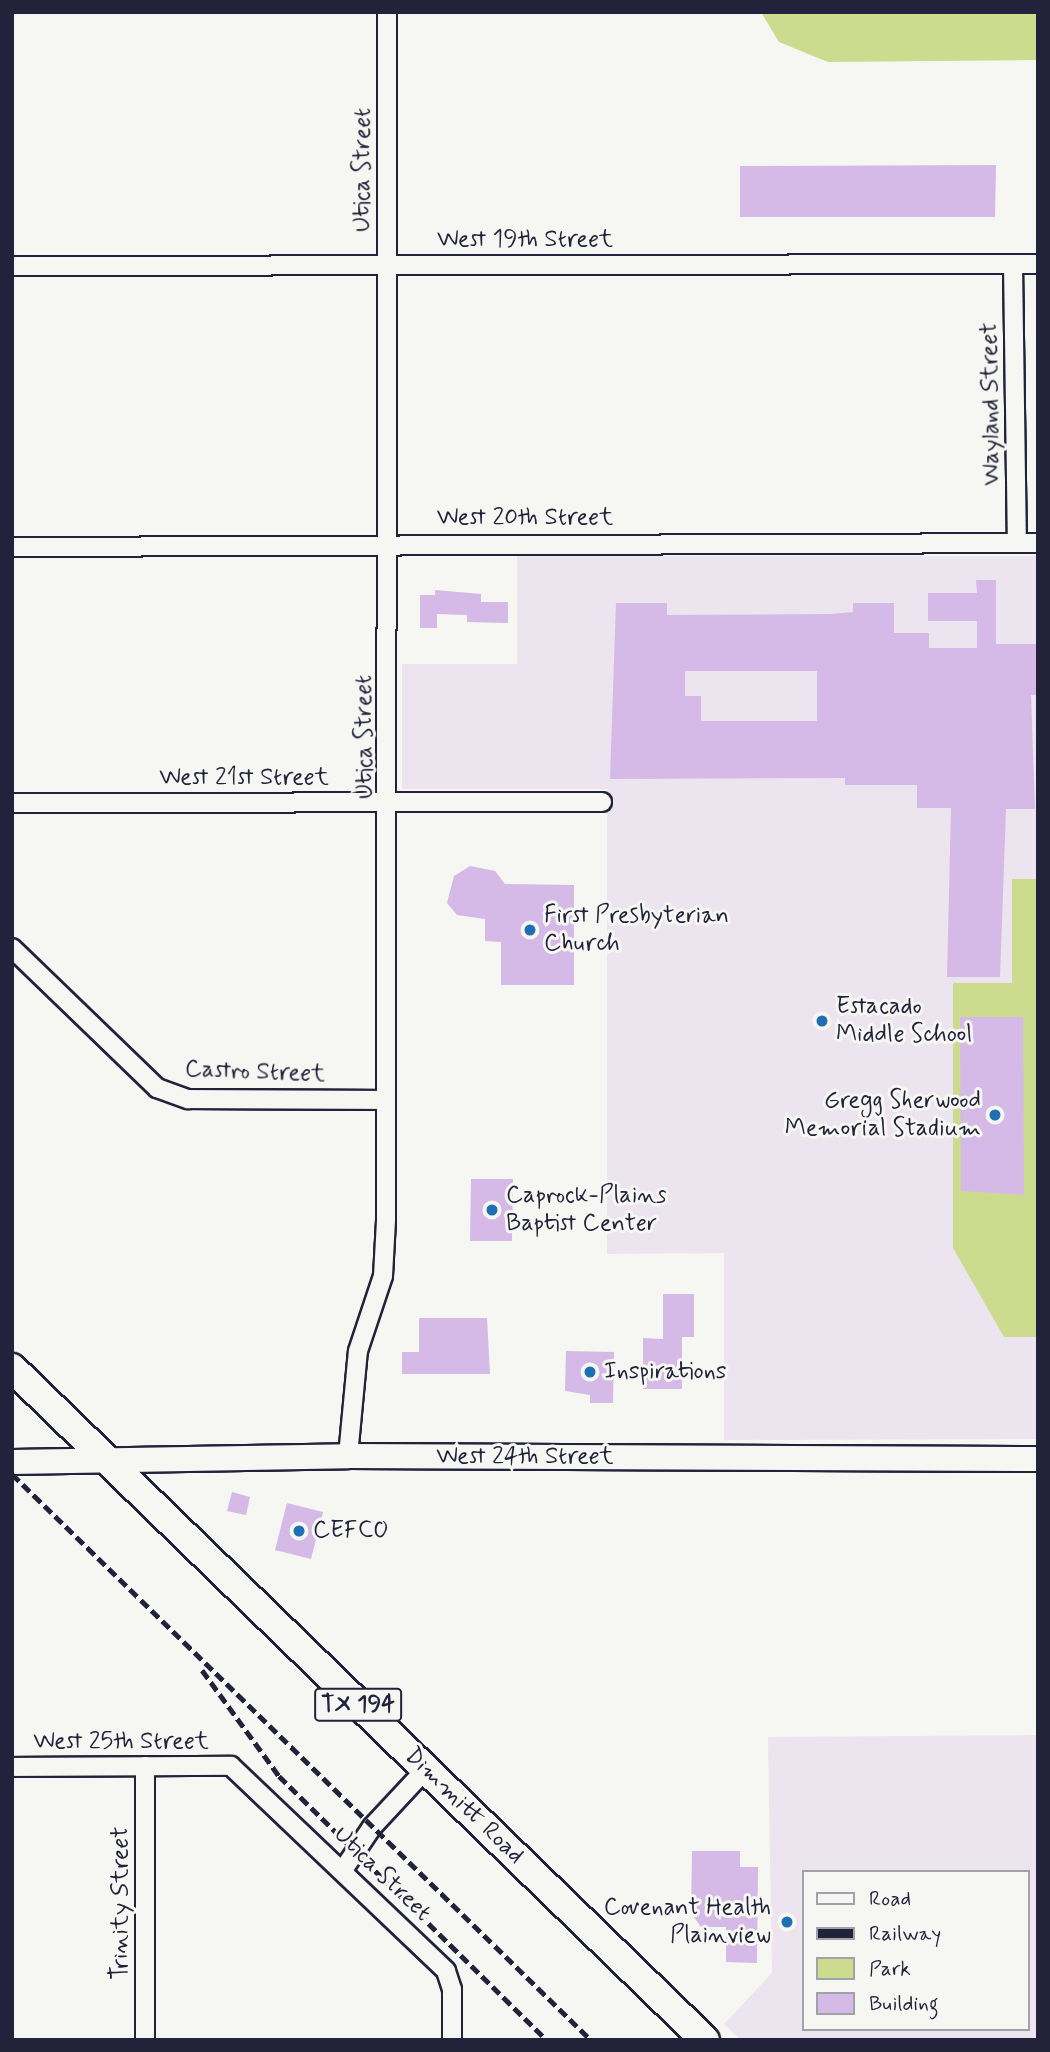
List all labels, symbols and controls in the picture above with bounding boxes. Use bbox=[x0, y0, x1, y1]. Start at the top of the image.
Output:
street label: Utica Street bbox=[349, 106, 377, 234]
street label: West 19th Street bbox=[437, 226, 613, 254]
street label: Wayland Street bbox=[975, 323, 1007, 485]
street label: West 20th Street bbox=[437, 504, 613, 532]
street label: Utica Street bbox=[349, 673, 381, 801]
street label: West 21st Street bbox=[159, 764, 329, 792]
place label: First Presbyterian Church bbox=[544, 902, 729, 958]
marker: First Presbyterian Church bbox=[522, 922, 538, 938]
place label: Estacado Middle School bbox=[836, 993, 973, 1049]
marker: Estacado Middle School bbox=[814, 1013, 830, 1029]
street label: Castro Street bbox=[184, 1055, 326, 1089]
place label: Gregg Sherwood Memorial Stadium bbox=[788, 1087, 981, 1143]
marker: Gregg Sherwood Memorial Stadium bbox=[987, 1107, 1003, 1123]
place label: Caprock-Plains Baptist Center bbox=[506, 1182, 667, 1238]
marker: Caprock-Plains Baptist Center bbox=[484, 1202, 500, 1218]
place label: Inspirations bbox=[604, 1358, 726, 1386]
marker: Inspirations bbox=[582, 1364, 598, 1380]
street label: West 24th Street bbox=[436, 1443, 614, 1471]
place label: CEFCO bbox=[313, 1517, 389, 1545]
marker: CEFCO bbox=[291, 1523, 307, 1539]
road number: TX 194 bbox=[312, 1686, 404, 1724]
street label: West 25th Street bbox=[33, 1728, 209, 1756]
street label: Dimmitt Road bbox=[398, 1742, 530, 1870]
street label: Utica Street bbox=[326, 1819, 438, 1929]
street label: Trinity Street bbox=[107, 1827, 135, 1979]
legend bbox=[802, 1870, 1029, 2031]
text: Road bbox=[869, 1885, 911, 1913]
place label: Covenant Health Plainview bbox=[604, 1894, 771, 1950]
marker: Covenant Health Plainview bbox=[777, 1912, 797, 1932]
text: Railway bbox=[869, 1920, 941, 1948]
text: Park bbox=[869, 1955, 911, 1983]
text: Building bbox=[869, 1990, 939, 2018]

